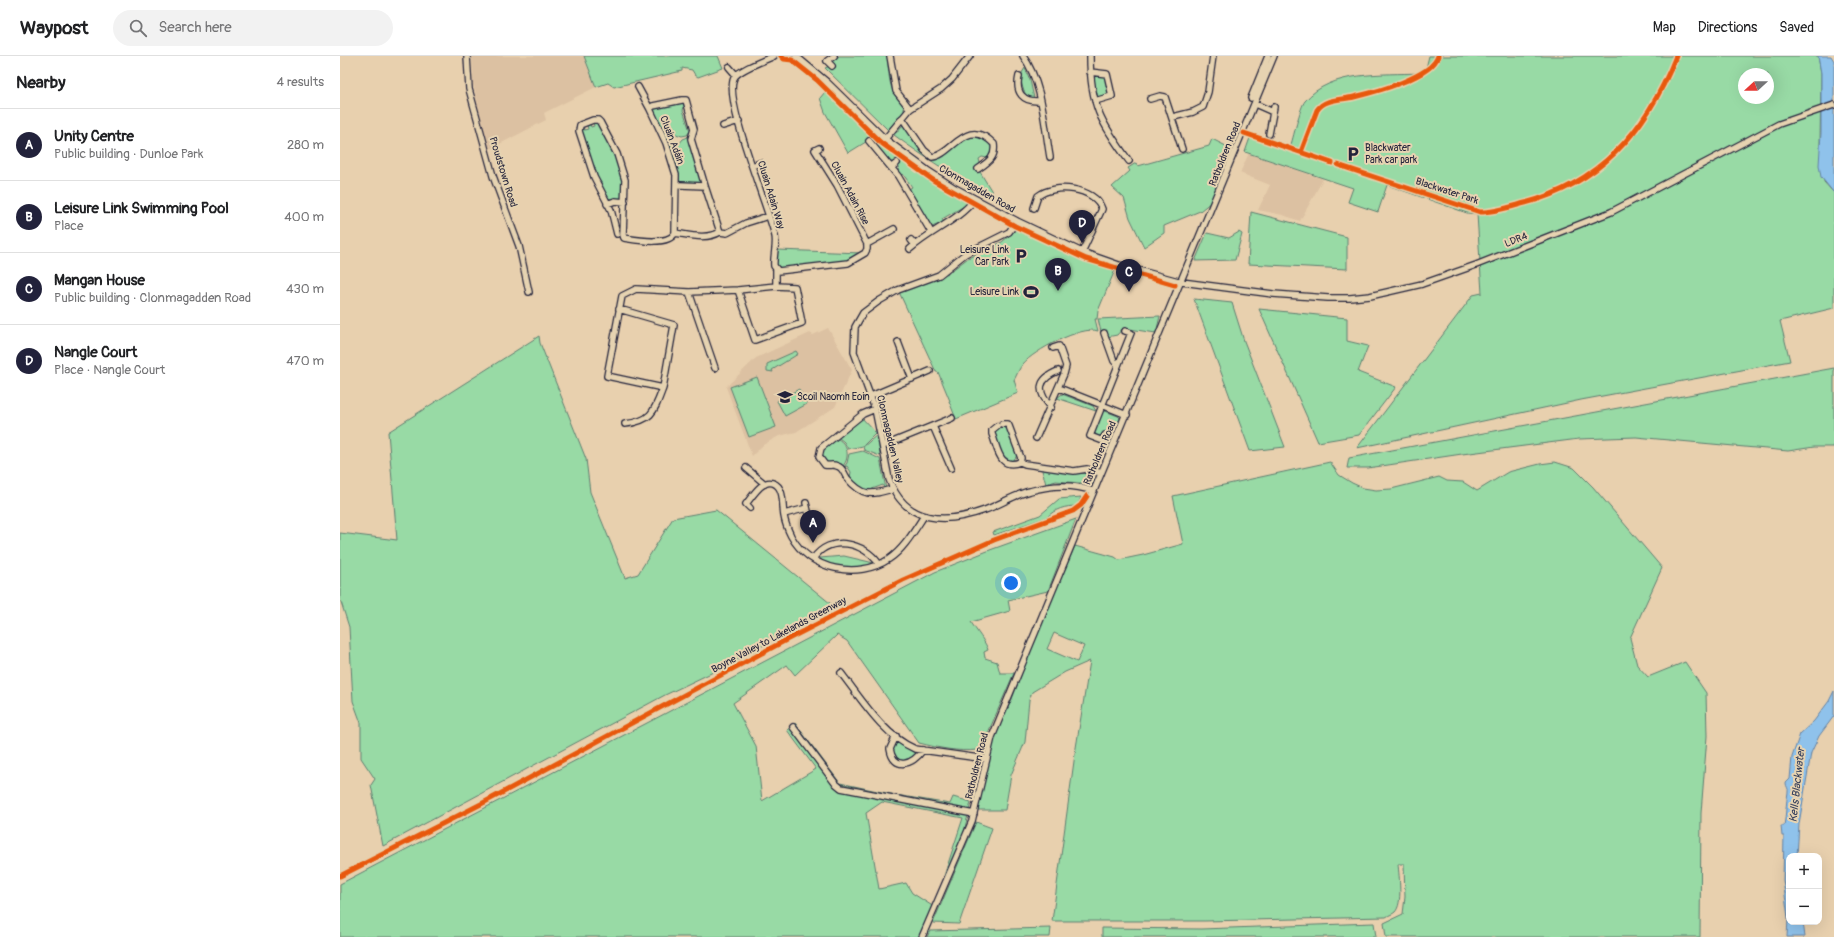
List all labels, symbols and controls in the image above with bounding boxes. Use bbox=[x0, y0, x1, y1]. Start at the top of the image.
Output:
search box bbox=[113, 10, 393, 46]
text: Waypost bbox=[20, 16, 89, 40]
icon: search bbox=[127, 17, 149, 39]
text: Search here bbox=[159, 18, 232, 37]
text: Map bbox=[1653, 19, 1676, 36]
text: Directions bbox=[1698, 19, 1757, 36]
text: Saved bbox=[1779, 19, 1814, 36]
north arrow bbox=[1738, 68, 1774, 104]
text: Nearby bbox=[16, 72, 65, 93]
text: 4 results bbox=[277, 74, 324, 90]
street label: Cluain Adáin bbox=[657, 114, 687, 166]
street label: Ratholdren Road bbox=[1207, 120, 1243, 188]
text: Unity Centre bbox=[54, 127, 134, 146]
street label: Proudstown Road bbox=[487, 135, 519, 209]
text: A bbox=[25, 137, 33, 153]
text: 280 m bbox=[287, 137, 324, 153]
place label: Blackwater Park car park bbox=[1365, 142, 1418, 166]
parking icon: Blackwater Park car park bbox=[1344, 145, 1362, 163]
text: Public building · Dunloe Park bbox=[54, 146, 203, 162]
street label: Cluain Adain Way bbox=[755, 159, 787, 231]
street label: Cluain Adain Rise bbox=[828, 159, 872, 227]
street label: Clonmagadden Road bbox=[937, 162, 1017, 216]
street label: Blackwater Park bbox=[1414, 175, 1481, 207]
text: Leisure Link Swimming Pool bbox=[54, 199, 229, 218]
text: B bbox=[25, 209, 33, 225]
text: 400 m bbox=[284, 209, 324, 225]
pin: D bbox=[1069, 210, 1095, 243]
text: Place bbox=[54, 218, 83, 234]
street label: LDR4 bbox=[1503, 230, 1529, 250]
place label: Leisure Link Car Park bbox=[960, 244, 1010, 268]
parking icon: Leisure Link Car Park bbox=[1012, 247, 1030, 265]
pin: B bbox=[1045, 258, 1071, 291]
pin: C bbox=[1116, 259, 1142, 292]
text: Mangan House bbox=[54, 271, 145, 290]
text: C bbox=[25, 281, 33, 297]
text: 430 m bbox=[286, 281, 324, 297]
sports icon: Leisure Link bbox=[1022, 283, 1040, 301]
place label: Leisure Link bbox=[970, 286, 1020, 298]
text: Public building · Clonmagadden Road bbox=[54, 290, 251, 306]
text: Nangle Court bbox=[54, 343, 137, 362]
text: D bbox=[25, 353, 33, 369]
text: 470 m bbox=[286, 353, 324, 369]
text: Place · Nangle Court bbox=[54, 362, 165, 378]
school or university icon: Scoil Naomh Eoin bbox=[776, 388, 794, 406]
place label: Scoil Naomh Eoin bbox=[797, 391, 870, 403]
street label: Clonmagadden Valley bbox=[874, 394, 906, 485]
street label: Ratholdren Road bbox=[1081, 419, 1119, 487]
pin: A bbox=[800, 510, 826, 543]
your location bbox=[1001, 573, 1021, 593]
street label: Boyne Valley to Lakelands Greenway bbox=[710, 594, 849, 676]
street label: Ratholdren Road bbox=[963, 731, 991, 801]
water label: Kells Blackwater bbox=[1787, 745, 1808, 823]
map controls bbox=[1786, 853, 1822, 925]
button: + bbox=[1786, 853, 1822, 889]
button: − bbox=[1786, 889, 1822, 925]

